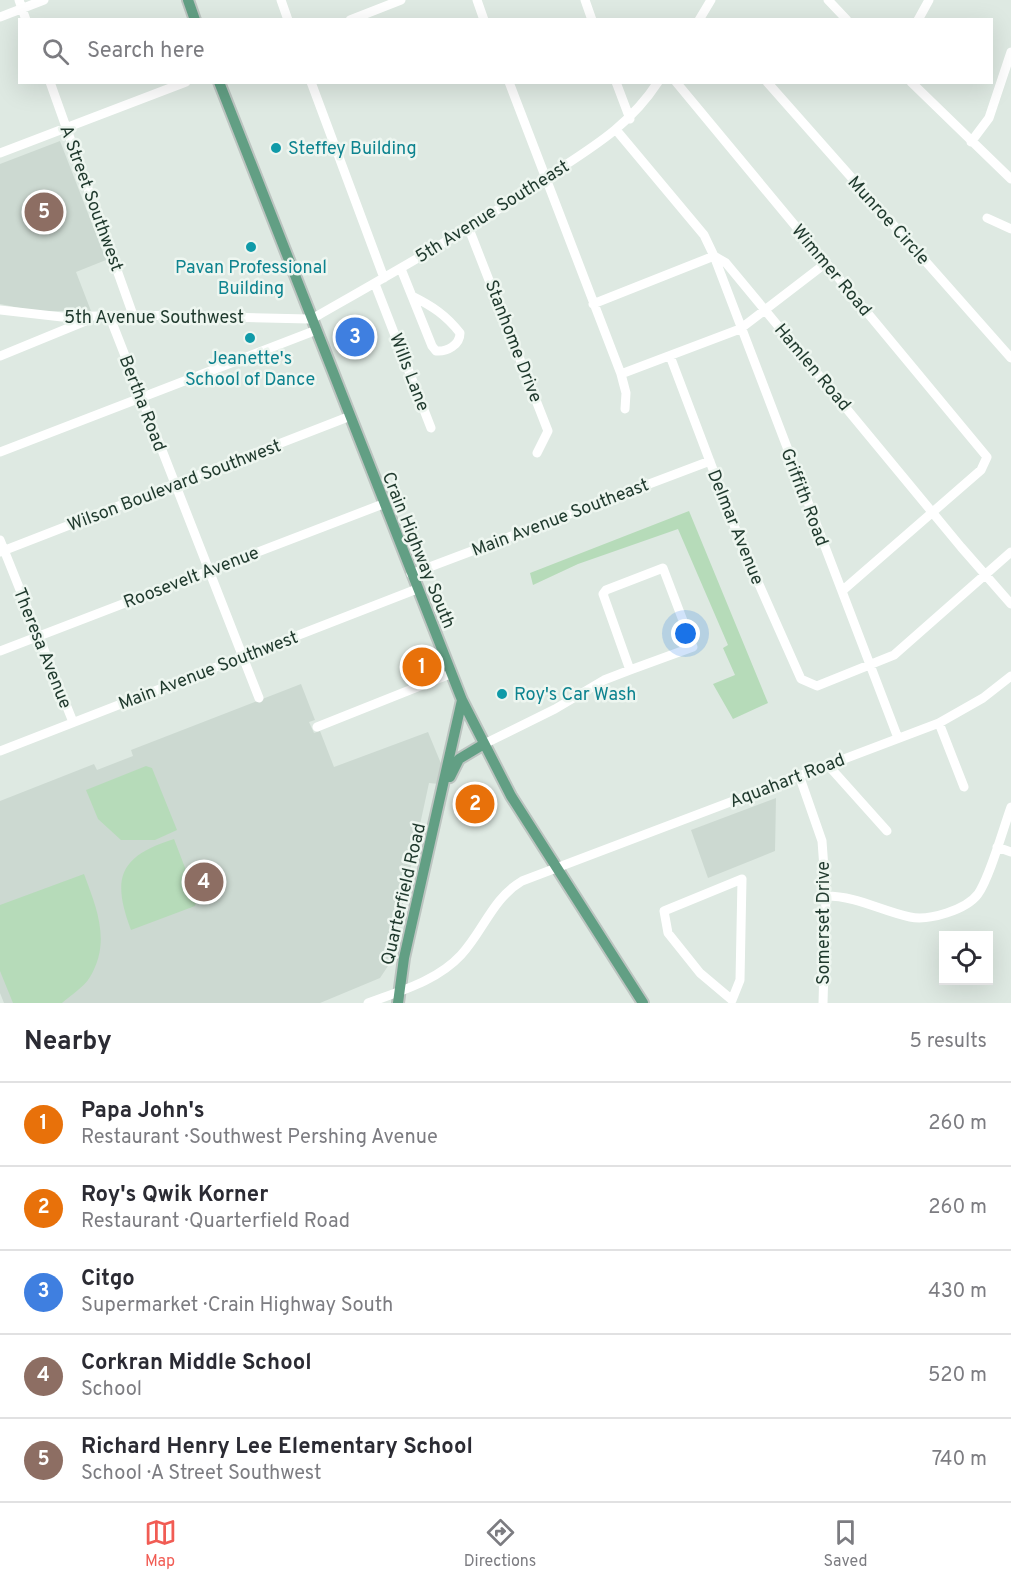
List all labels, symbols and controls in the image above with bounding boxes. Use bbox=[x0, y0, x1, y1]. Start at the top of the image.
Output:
search box bbox=[18, 18, 993, 84]
icon: search bbox=[39, 35, 72, 68]
text: Search here bbox=[87, 38, 205, 65]
street label: A Street Southwest bbox=[53, 122, 128, 275]
place label: Steffey Building bbox=[288, 138, 417, 161]
marker: Steffey Building bbox=[269, 141, 283, 155]
street label: 5th Avenue Southeast bbox=[412, 156, 574, 269]
street label: Munroe Circle bbox=[842, 172, 934, 270]
pin: 5 bbox=[24, 190, 63, 234]
street label: Wimmer Road bbox=[786, 220, 876, 322]
marker: Pavan Professional Building bbox=[244, 240, 258, 254]
place label: Pavan Professional Building bbox=[175, 257, 327, 301]
street label: Stanhome Drive bbox=[479, 277, 547, 406]
street label: 5th Avenue Southwest bbox=[64, 307, 244, 330]
pin: 3 bbox=[336, 314, 374, 360]
street label: Hamlen Road bbox=[768, 319, 855, 417]
street label: Wills Lane bbox=[383, 330, 434, 415]
marker: Jeanette's School of Dance bbox=[243, 331, 257, 345]
place label: Jeanette's School of Dance bbox=[185, 348, 315, 392]
street label: Bertha Road bbox=[113, 352, 170, 455]
street label: Wilson Boulevard Southwest bbox=[64, 435, 285, 538]
street label: Griffith Road bbox=[774, 445, 833, 550]
street label: Delmar Avenue bbox=[701, 467, 768, 589]
street label: Crain Highway South bbox=[376, 469, 460, 632]
street label: Main Avenue Southeast bbox=[469, 474, 652, 563]
street label: Roosevelt Avenue bbox=[121, 542, 263, 615]
street label: Theresa Avenue bbox=[7, 585, 76, 712]
your location bbox=[671, 619, 700, 648]
street label: Main Avenue Southwest bbox=[116, 627, 302, 716]
pin: 1 bbox=[402, 644, 442, 690]
place label: Roy's Car Wash bbox=[514, 684, 636, 707]
marker: Roy's Car Wash bbox=[495, 687, 509, 701]
street label: Aquahart Road bbox=[727, 749, 849, 814]
pin: 2 bbox=[456, 782, 494, 826]
street label: Quarterfield Road bbox=[377, 821, 432, 968]
pin: 4 bbox=[184, 860, 224, 904]
street label: Somerset Drive bbox=[813, 861, 836, 985]
map controls bbox=[939, 931, 993, 985]
button: locate bbox=[939, 931, 993, 985]
text: Nearby bbox=[24, 1026, 112, 1059]
text: 5 results bbox=[910, 1029, 987, 1055]
text: Papa John's bbox=[81, 1098, 205, 1125]
text: 1 bbox=[40, 1111, 48, 1137]
text: 260 m bbox=[928, 1111, 987, 1137]
text: Restaurant · Southwest Pershing Avenue bbox=[81, 1125, 438, 1151]
text: Roy's Qwik Korner bbox=[81, 1182, 268, 1209]
text: 2 bbox=[37, 1195, 50, 1221]
text: 260 m bbox=[928, 1195, 987, 1221]
text: Restaurant · Quarterfield Road bbox=[81, 1209, 350, 1235]
text: Citgo bbox=[81, 1266, 135, 1293]
text: 3 bbox=[38, 1279, 50, 1305]
text: 430 m bbox=[928, 1279, 987, 1305]
text: Supermarket · Crain Highway South bbox=[81, 1293, 393, 1319]
text: Corkran Middle School bbox=[81, 1350, 312, 1377]
text: 4 bbox=[37, 1363, 50, 1389]
text: 520 m bbox=[928, 1363, 987, 1389]
text: School bbox=[81, 1377, 142, 1403]
text: Richard Henry Lee Elementary School bbox=[81, 1434, 473, 1461]
text: 5 bbox=[37, 1447, 50, 1473]
text: 740 m bbox=[932, 1447, 987, 1473]
text: School · A Street Southwest bbox=[81, 1461, 322, 1487]
tab: Map bbox=[144, 1516, 177, 1572]
tab: Directions bbox=[464, 1516, 536, 1572]
tab: Saved bbox=[823, 1516, 867, 1572]

